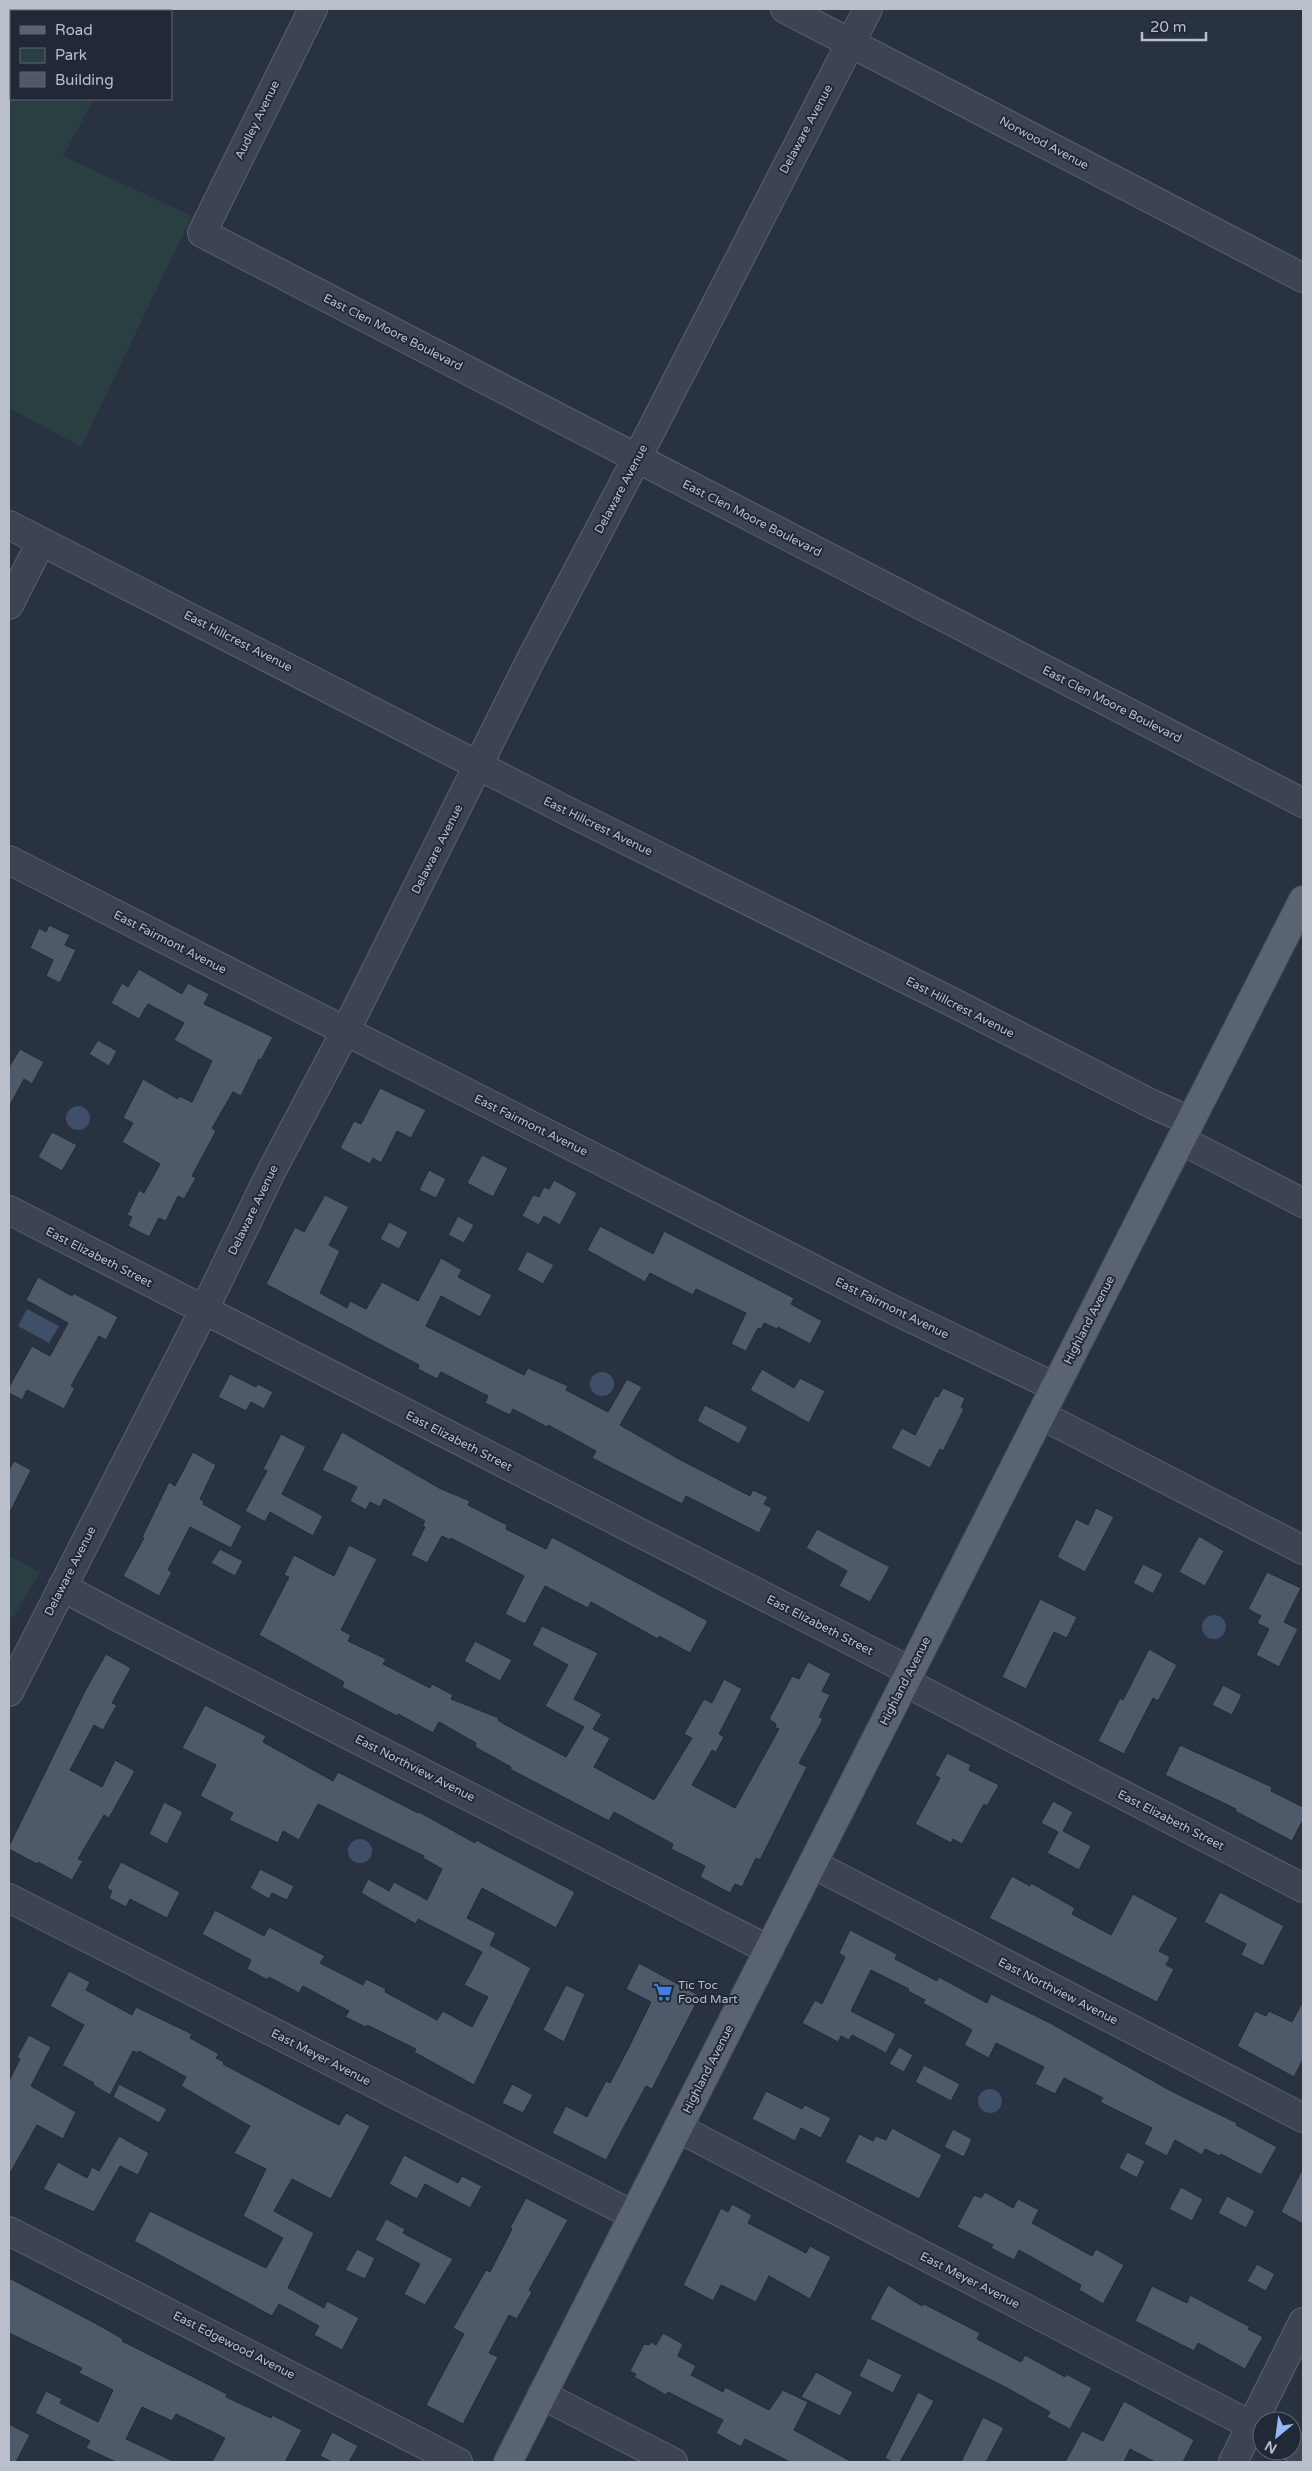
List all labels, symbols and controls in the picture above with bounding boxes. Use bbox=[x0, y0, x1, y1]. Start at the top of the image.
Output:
legend bbox=[10, 10, 172, 100]
scale bar bbox=[1142, 10, 1206, 42]
text: 20 m bbox=[1150, 18, 1187, 36]
text: Road bbox=[55, 21, 93, 39]
text: Park bbox=[55, 46, 87, 64]
text: Building bbox=[55, 71, 114, 89]
street label: Audley Avenue bbox=[232, 78, 282, 162]
street label: Delaware Avenue bbox=[777, 82, 835, 176]
street label: Norwood Avenue bbox=[997, 114, 1091, 173]
street label: East Clen Moore Boulevard bbox=[321, 291, 465, 373]
street label: Delaware Avenue bbox=[592, 442, 650, 536]
street label: East Clen Moore Boulevard bbox=[680, 477, 824, 559]
street label: East Hillcrest Avenue bbox=[182, 608, 295, 674]
street label: East Clen Moore Boulevard bbox=[1040, 663, 1184, 745]
street label: East Hillcrest Avenue bbox=[541, 793, 655, 859]
street label: Delaware Avenue bbox=[408, 802, 466, 896]
street label: East Fairmont Avenue bbox=[111, 907, 229, 977]
street label: East Hillcrest Avenue bbox=[904, 974, 1017, 1040]
street label: East Fairmont Avenue bbox=[472, 1091, 590, 1159]
street label: Delaware Avenue bbox=[225, 1162, 281, 1257]
street label: East Elizabeth Street bbox=[43, 1224, 155, 1290]
street label: Highland Avenue bbox=[1061, 1273, 1117, 1367]
street label: East Fairmont Avenue bbox=[833, 1274, 951, 1342]
street label: East Elizabeth Street bbox=[403, 1408, 515, 1474]
street label: Delaware Avenue bbox=[41, 1524, 99, 1618]
street label: East Elizabeth Street bbox=[764, 1592, 876, 1658]
street label: Highland Avenue bbox=[877, 1634, 933, 1728]
street label: East Northview Avenue bbox=[353, 1732, 477, 1804]
street label: East Elizabeth Street bbox=[1115, 1787, 1227, 1853]
street label: East Northview Avenue bbox=[996, 1955, 1120, 2027]
place label: Tic Toc Food Mart bbox=[678, 1978, 738, 2006]
supermarket icon: Tic Toc Food Mart bbox=[652, 1981, 674, 2003]
street label: Highland Avenue bbox=[680, 2022, 736, 2116]
street label: East Meyer Avenue bbox=[269, 2026, 373, 2088]
street label: East Meyer Avenue bbox=[918, 2249, 1022, 2311]
street label: East Edgewood Avenue bbox=[171, 2308, 297, 2382]
north arrow bbox=[1252, 2411, 1302, 2461]
text: N bbox=[1262, 2437, 1280, 2457]

